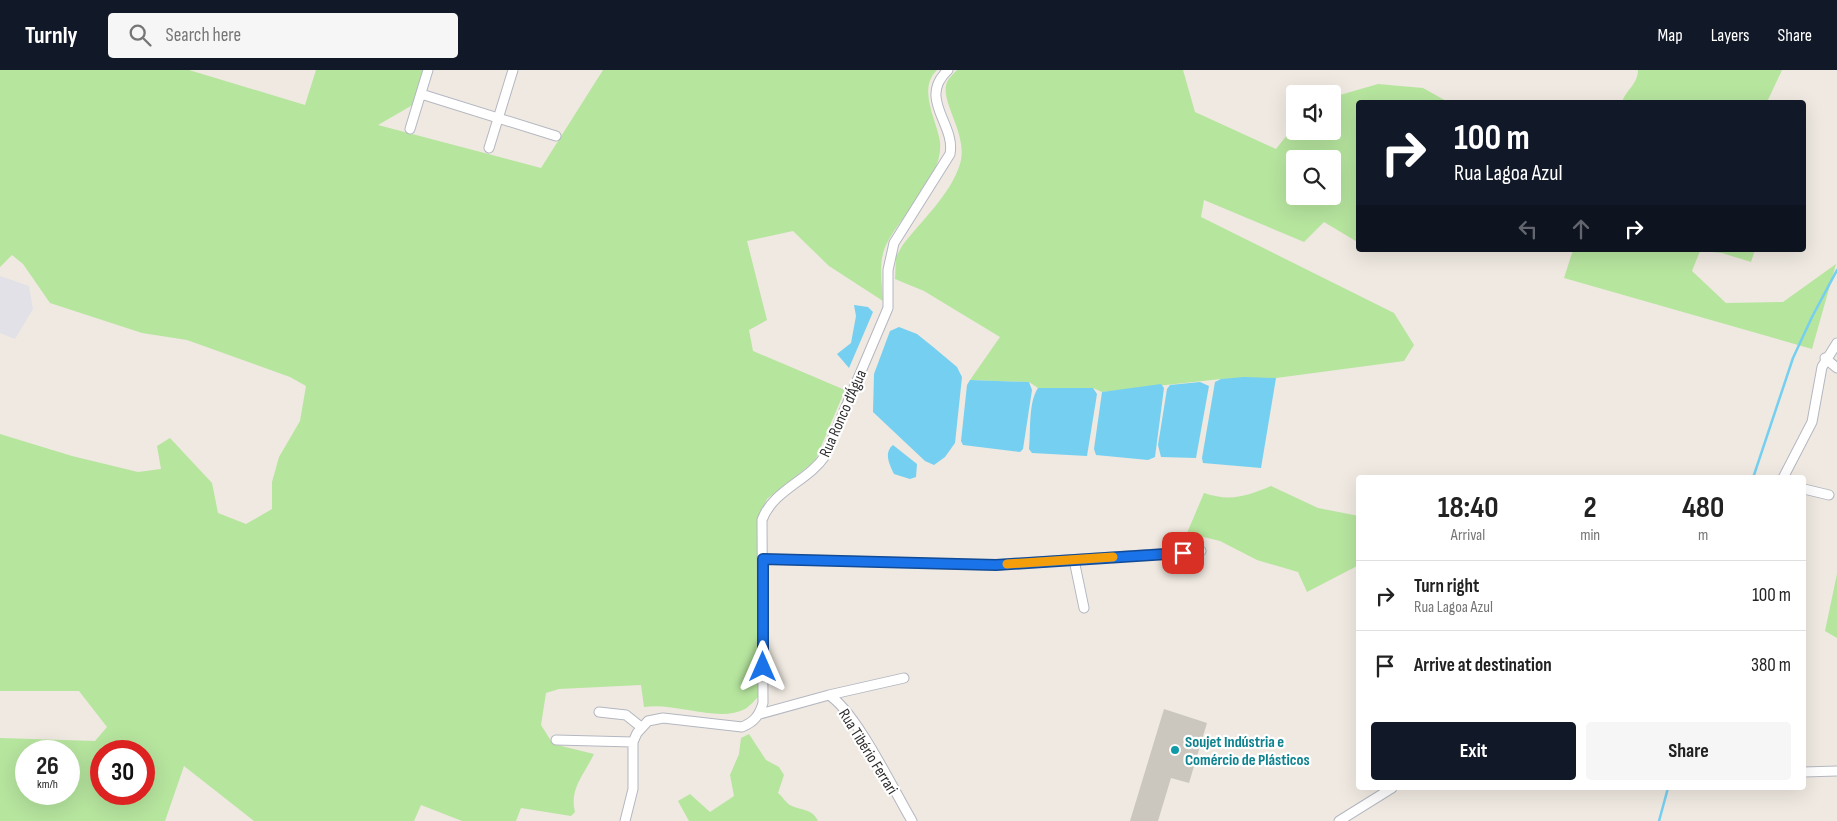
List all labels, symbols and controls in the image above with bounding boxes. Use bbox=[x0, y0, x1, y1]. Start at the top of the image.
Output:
search box bbox=[108, 13, 458, 58]
text: Turnly bbox=[25, 21, 78, 50]
icon: search bbox=[126, 21, 154, 49]
text: Search here bbox=[166, 24, 241, 47]
text: Map bbox=[1658, 25, 1683, 46]
text: Layers bbox=[1711, 25, 1750, 46]
text: Share bbox=[1778, 25, 1812, 46]
map controls bbox=[1286, 85, 1341, 205]
button: sound bbox=[1286, 85, 1341, 140]
text: 100 m bbox=[1454, 117, 1530, 160]
icon: right bbox=[1371, 120, 1436, 185]
button: search bbox=[1286, 150, 1341, 205]
text: Rua Lagoa Azul bbox=[1454, 160, 1562, 187]
icon: left bbox=[1514, 215, 1542, 243]
icon: ahead bbox=[1567, 215, 1595, 243]
icon: right bbox=[1620, 215, 1648, 243]
street label: Rua Ronco d’Água bbox=[816, 367, 871, 460]
text: 18:40 bbox=[1438, 490, 1498, 526]
text: 2 bbox=[1584, 490, 1597, 526]
text: 480 bbox=[1682, 490, 1724, 526]
text: Arrival bbox=[1451, 526, 1485, 545]
text: min bbox=[1580, 526, 1600, 545]
text: m bbox=[1698, 526, 1708, 545]
pin bbox=[1162, 532, 1204, 574]
icon: arrive bbox=[1169, 539, 1197, 567]
text: Turn right bbox=[1414, 575, 1479, 598]
icon: right bbox=[1371, 582, 1399, 610]
text: 100 m bbox=[1752, 584, 1791, 607]
text: Rua Lagoa Azul bbox=[1414, 598, 1493, 617]
position arrow bbox=[736, 640, 788, 692]
icon: arrive bbox=[1371, 652, 1399, 680]
text: Arrive at destination bbox=[1414, 654, 1552, 677]
text: 380 m bbox=[1751, 654, 1791, 677]
street label: Rua Tibério Ferrari bbox=[834, 706, 901, 798]
button: Exit bbox=[1371, 722, 1576, 780]
button: Share bbox=[1586, 722, 1791, 780]
place label: Soujet Indústria e Comércio de Plásticos bbox=[1185, 733, 1310, 770]
speed limit sign: 30 bbox=[90, 740, 155, 805]
marker: Soujet Indústria e Comércio de Plásticos bbox=[1169, 744, 1181, 756]
text: 26 bbox=[36, 751, 59, 782]
text: km/h bbox=[37, 777, 58, 792]

